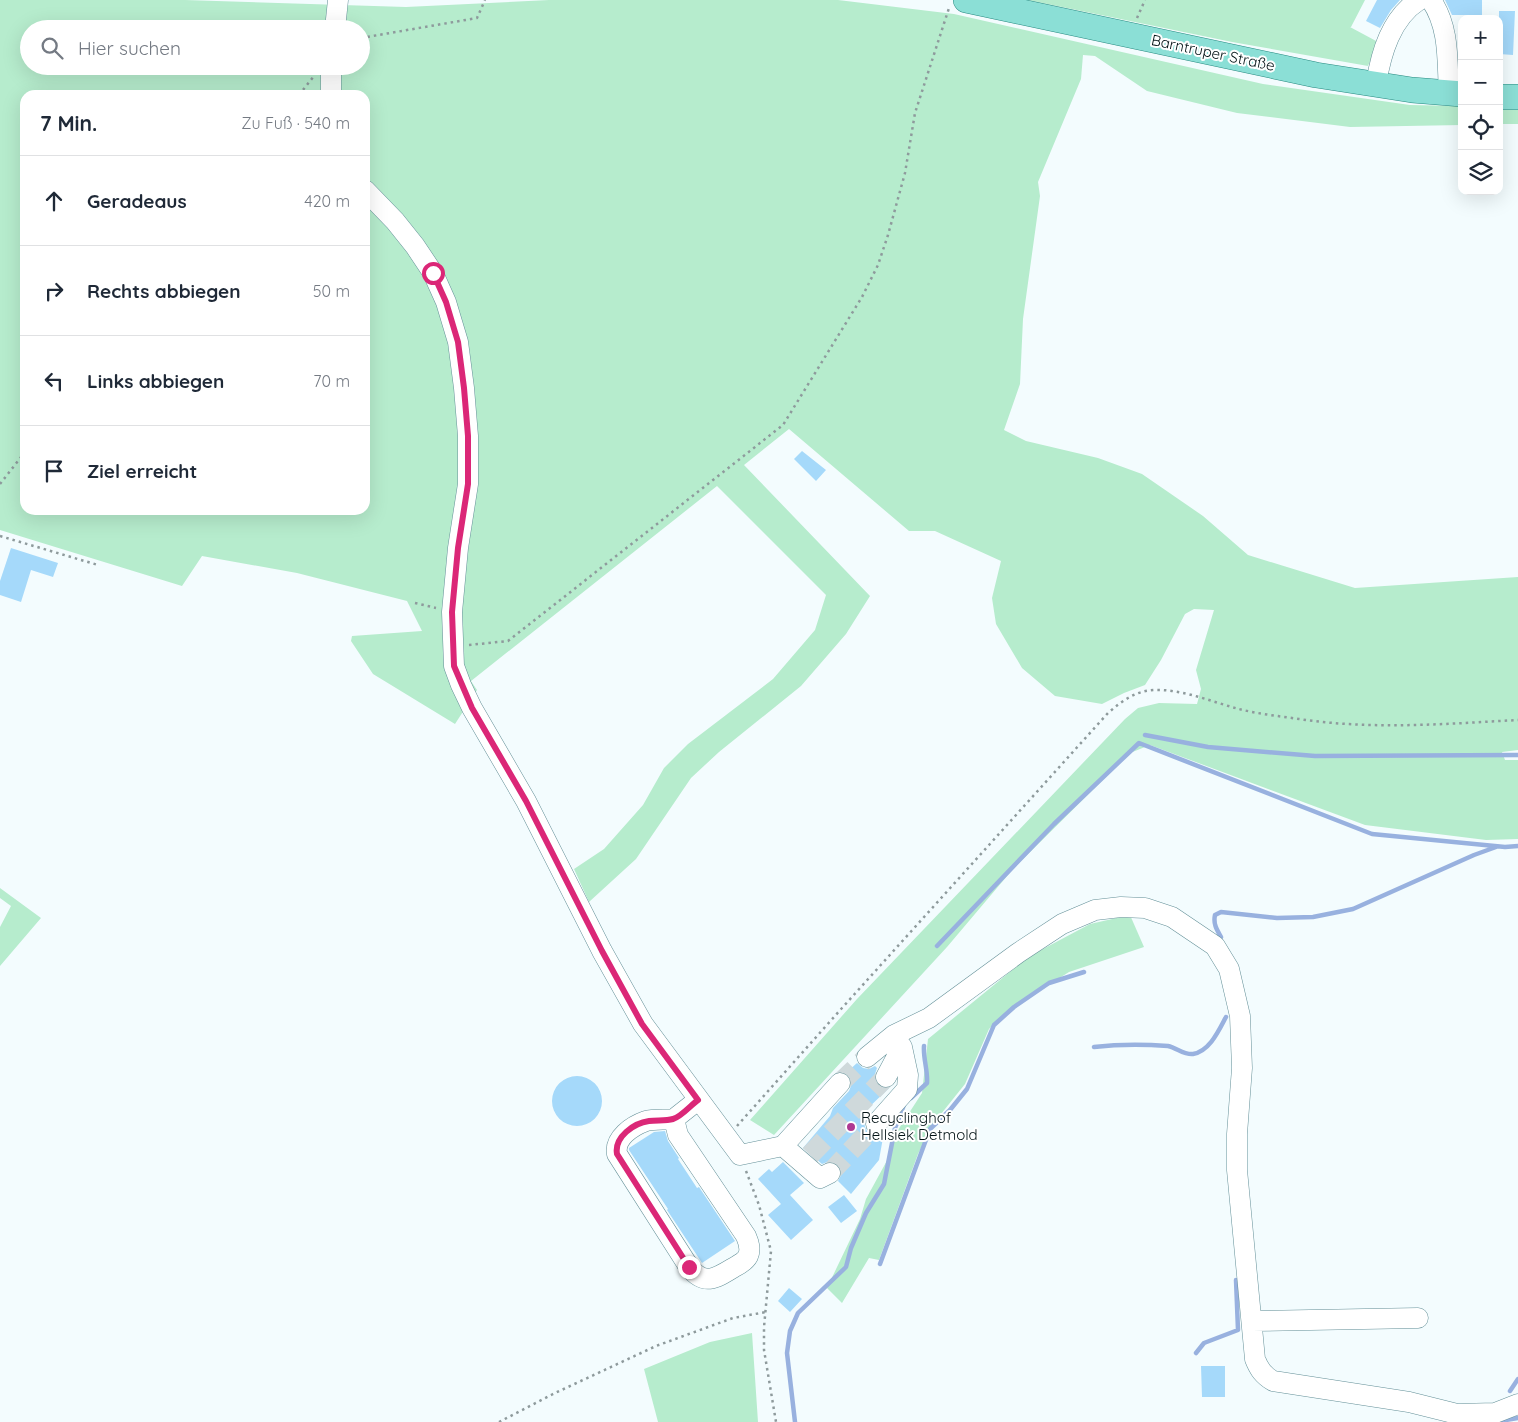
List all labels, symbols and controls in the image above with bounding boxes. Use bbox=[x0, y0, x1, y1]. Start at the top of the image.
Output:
map controls bbox=[1458, 15, 1503, 195]
button: + bbox=[1458, 15, 1503, 60]
search box bbox=[20, 20, 370, 75]
street label: Barntruper Straße bbox=[1150, 30, 1277, 75]
icon: search bbox=[38, 34, 66, 62]
text: Hier suchen bbox=[78, 36, 181, 60]
button: − bbox=[1458, 60, 1503, 105]
button: locate bbox=[1458, 105, 1503, 150]
text: 7 Min. bbox=[40, 110, 97, 136]
text: Zu Fuß · 540 m bbox=[241, 113, 350, 133]
button: layers bbox=[1458, 150, 1503, 195]
icon: ahead bbox=[40, 187, 68, 215]
text: Geradeaus bbox=[87, 189, 187, 213]
text: 420 m bbox=[304, 191, 350, 211]
route start bbox=[422, 262, 445, 285]
icon: right bbox=[40, 277, 68, 305]
text: Rechts abbiegen bbox=[87, 279, 240, 303]
text: 50 m bbox=[313, 281, 350, 301]
icon: left bbox=[40, 367, 68, 395]
text: Links abbiegen bbox=[87, 369, 224, 393]
text: 70 m bbox=[313, 371, 350, 391]
icon: arrive bbox=[40, 457, 68, 485]
text: Ziel erreicht bbox=[87, 459, 197, 483]
place label: Recyclinghof Hellsiek Detmold bbox=[861, 1108, 978, 1144]
marker: Recyclinghof Hellsiek Detmold bbox=[845, 1121, 857, 1133]
route end bbox=[678, 1256, 701, 1279]

